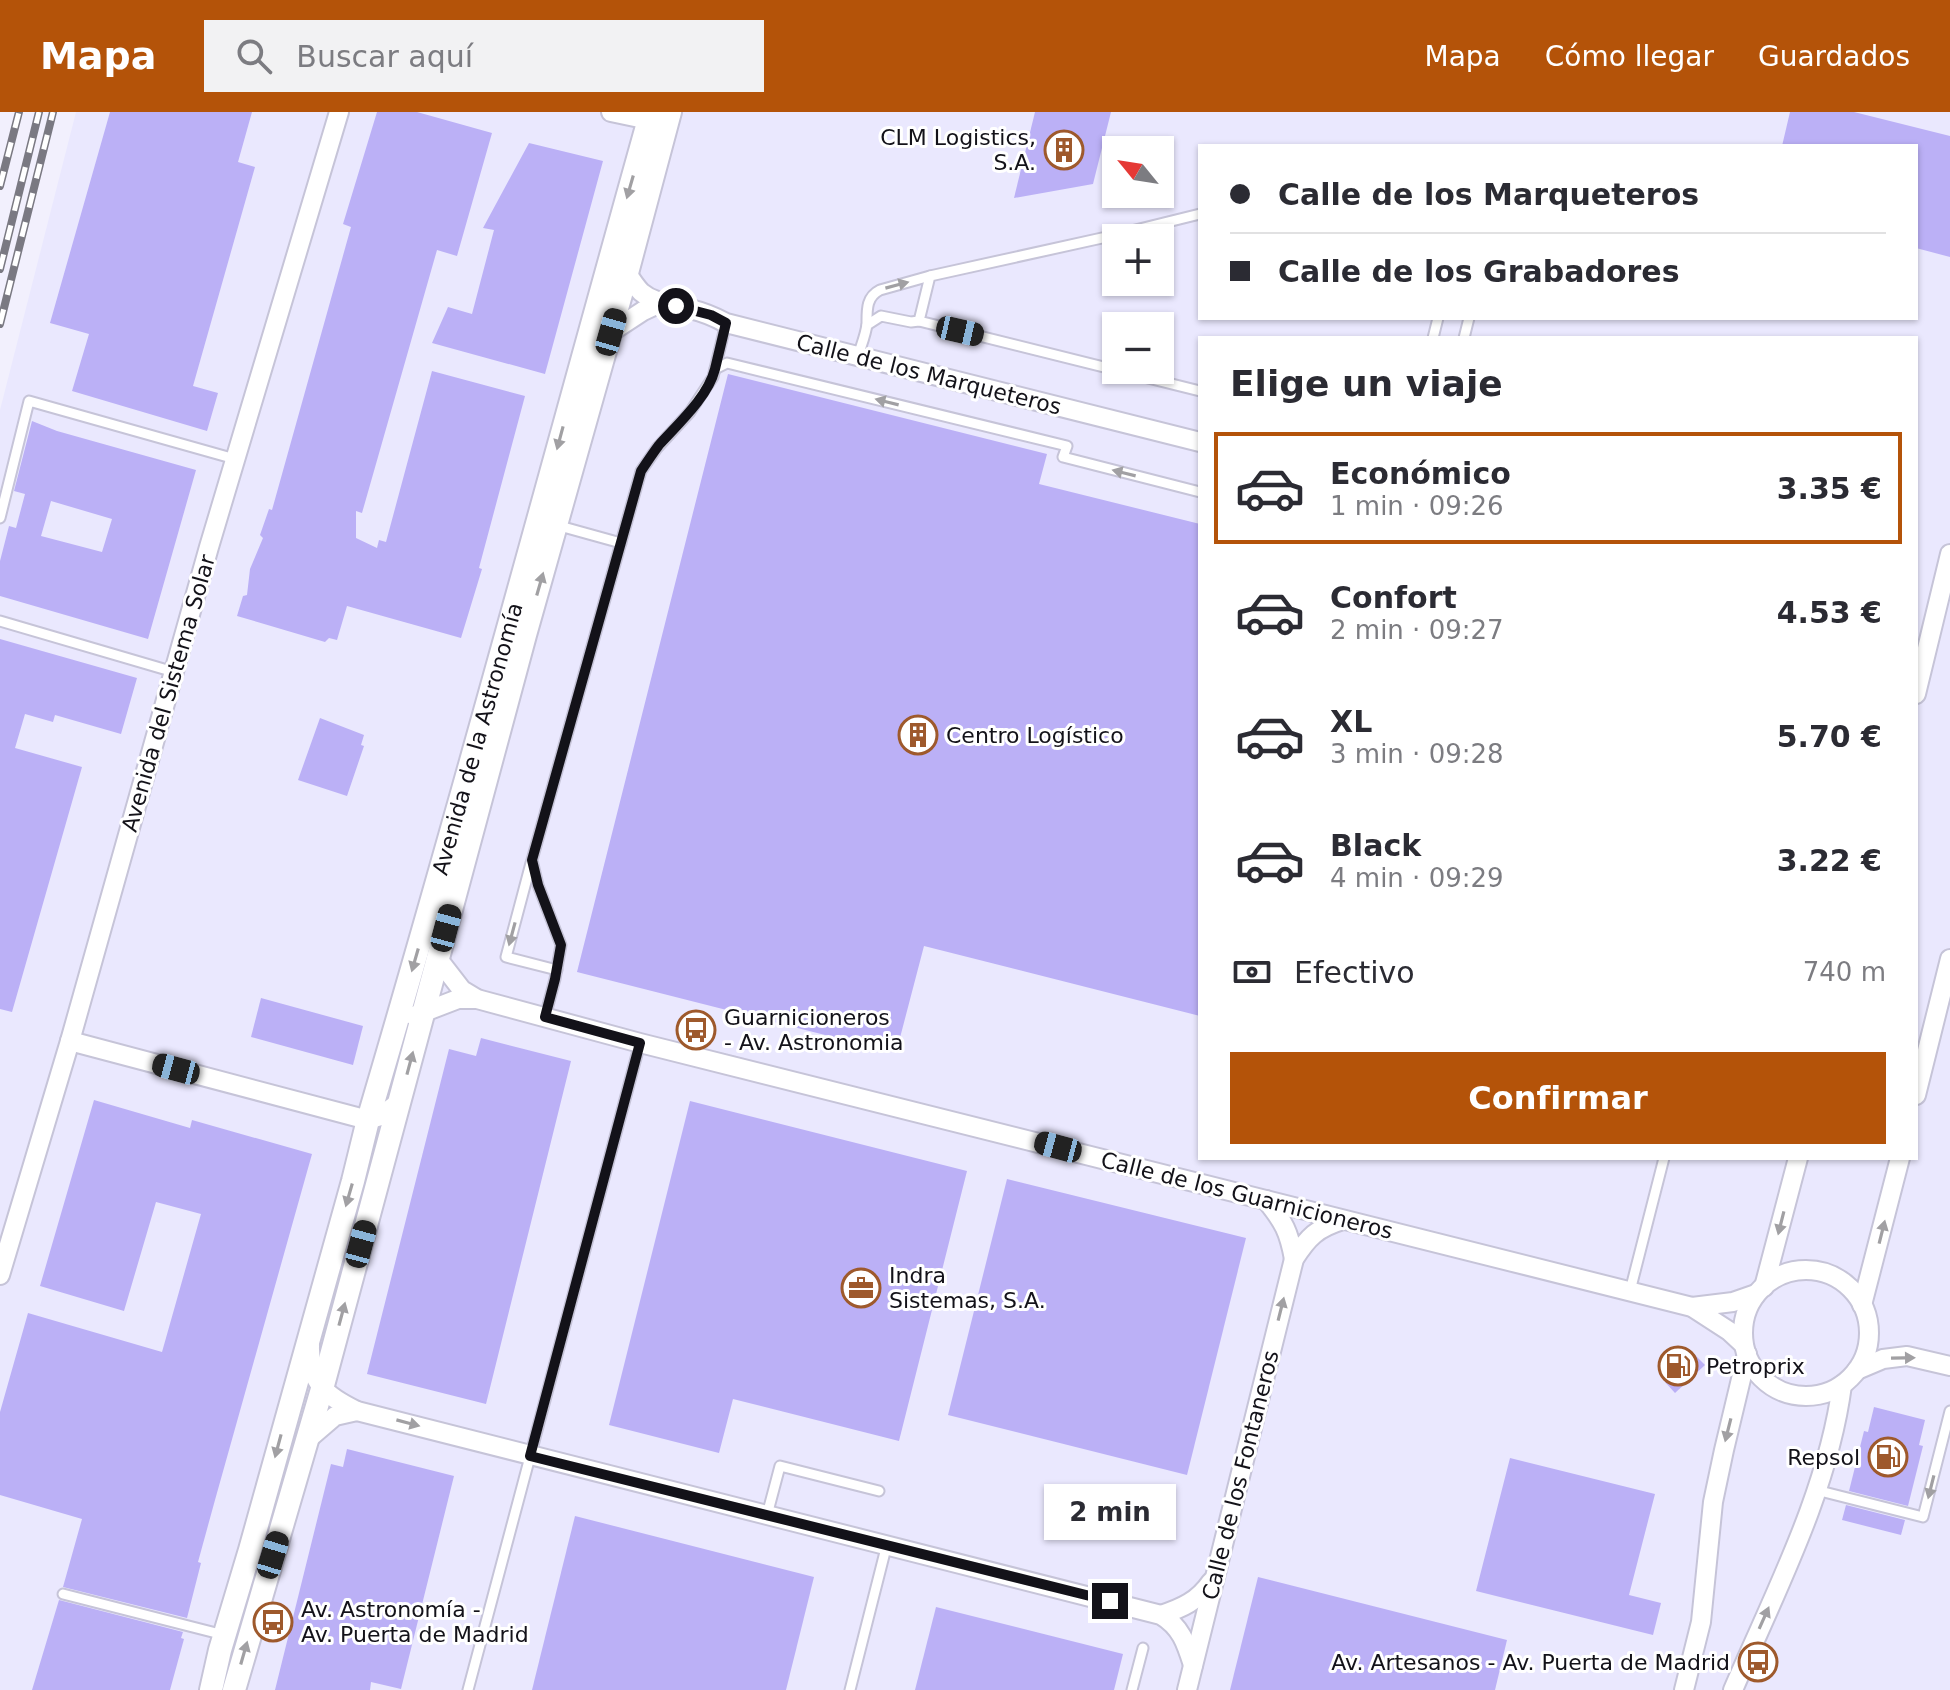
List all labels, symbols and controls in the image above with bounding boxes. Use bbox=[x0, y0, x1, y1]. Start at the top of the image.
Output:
search box bbox=[204, 20, 764, 92]
text: Mapa bbox=[40, 34, 156, 78]
icon: search bbox=[232, 34, 276, 78]
text: Buscar aquí bbox=[296, 39, 473, 74]
text: Mapa bbox=[1424, 40, 1501, 73]
text: Cómo llegar bbox=[1545, 40, 1714, 73]
text: Guardados bbox=[1758, 40, 1910, 73]
place label: CLM Logistics, S.A. bbox=[880, 125, 1036, 175]
building icon: CLM Logistics, S.A. bbox=[1043, 129, 1085, 171]
north arrow bbox=[1102, 136, 1174, 208]
map controls bbox=[1102, 136, 1174, 384]
one-way arrow bbox=[624, 175, 636, 200]
text: Calle de los Marqueteros bbox=[1278, 177, 1699, 212]
button: + bbox=[1102, 224, 1174, 296]
text: Calle de los Grabadores bbox=[1278, 254, 1680, 289]
one-way arrow bbox=[884, 279, 909, 291]
route start bbox=[658, 288, 694, 324]
car bbox=[593, 306, 629, 358]
button: − bbox=[1102, 312, 1174, 384]
car bbox=[934, 314, 986, 348]
street label: Calle de los Marqueteros bbox=[794, 329, 1064, 420]
text: Elige un viaje bbox=[1230, 363, 1503, 404]
one-way arrow bbox=[874, 395, 899, 408]
one-way arrow bbox=[554, 425, 566, 450]
icon: car bbox=[1234, 452, 1306, 524]
text: Económico bbox=[1330, 456, 1511, 491]
one-way arrow bbox=[1112, 466, 1137, 478]
text: 3.35 € bbox=[1777, 471, 1882, 506]
text: 1 min · 09:26 bbox=[1330, 491, 1504, 521]
street label: Avenida del Sistema Solar bbox=[117, 551, 220, 835]
one-way arrow bbox=[534, 572, 546, 597]
icon: car bbox=[1234, 576, 1306, 648]
text: Confort bbox=[1330, 580, 1457, 615]
text: 4.53 € bbox=[1777, 595, 1882, 630]
street label: Avenida de la Astronomía bbox=[428, 600, 528, 878]
text: 2 min · 09:27 bbox=[1330, 615, 1504, 645]
icon: car bbox=[1234, 700, 1306, 772]
text: XL bbox=[1330, 704, 1372, 739]
building icon: Centro Logístico bbox=[897, 714, 939, 756]
text: 5.70 € bbox=[1777, 719, 1882, 754]
place label: Centro Logístico bbox=[946, 723, 1124, 748]
text: 3 min · 09:28 bbox=[1330, 739, 1504, 769]
icon: car bbox=[1234, 824, 1306, 896]
text: Black bbox=[1330, 828, 1421, 863]
text: 3.22 € bbox=[1777, 843, 1882, 878]
text: 4 min · 09:29 bbox=[1330, 863, 1504, 893]
car bbox=[428, 902, 464, 954]
one-way arrow bbox=[505, 922, 518, 946]
one-way arrow bbox=[408, 948, 421, 972]
icon: cash bbox=[1230, 950, 1274, 994]
text: Efectivo bbox=[1294, 955, 1415, 990]
text: 740 m bbox=[1803, 957, 1886, 987]
place label: Guarnicioneros - Av. Astronomia bbox=[724, 1005, 904, 1055]
bus stop icon: Guarnicioneros - Av. Astronomia bbox=[675, 1009, 717, 1051]
one-way arrow bbox=[404, 1050, 416, 1075]
car bbox=[150, 1051, 202, 1087]
button: Confirmar bbox=[1230, 1052, 1886, 1144]
car bbox=[1032, 1129, 1084, 1165]
street label: Calle de los Guarnicioneros bbox=[1098, 1147, 1395, 1244]
one-way arrow bbox=[342, 1184, 355, 1208]
one-way arrow bbox=[1775, 1210, 1787, 1235]
car bbox=[343, 1218, 379, 1270]
one-way arrow bbox=[1876, 1219, 1888, 1244]
place label: Indra Sistemas, S.A. bbox=[889, 1263, 1046, 1313]
office icon: Indra Sistemas, S.A. bbox=[840, 1267, 882, 1309]
one-way arrow bbox=[1276, 1296, 1288, 1321]
one-way arrow bbox=[337, 1301, 349, 1326]
fuel station icon: Petroprix bbox=[1657, 1345, 1699, 1387]
street label: Calle de los Fontaneros bbox=[1197, 1348, 1284, 1603]
one-way arrow bbox=[1891, 1352, 1916, 1364]
place label: Petroprix bbox=[1706, 1354, 1805, 1379]
one-way arrow bbox=[395, 1418, 420, 1430]
one-way arrow bbox=[1722, 1418, 1734, 1443]
one-way arrow bbox=[272, 1433, 284, 1458]
fuel station icon: Repsol bbox=[1867, 1436, 1909, 1478]
place label: Repsol bbox=[1787, 1445, 1860, 1470]
one-way arrow bbox=[1924, 1474, 1936, 1499]
callout: 2 min bbox=[1044, 1485, 1176, 1541]
text: 2 min bbox=[1069, 1497, 1151, 1527]
car bbox=[255, 1529, 291, 1581]
route end bbox=[1092, 1583, 1128, 1619]
place label: Av. Astronomía - Av. Puerta de Madrid bbox=[301, 1597, 529, 1647]
bus stop icon: Av. Astronomía - Av. Puerta de Madrid bbox=[252, 1601, 294, 1643]
one-way arrow bbox=[1757, 1607, 1770, 1630]
one-way arrow bbox=[238, 1641, 251, 1665]
bus stop icon: Av. Artesanos - Av. Puerta de Madrid bbox=[1737, 1641, 1779, 1683]
place label: Av. Artesanos - Av. Puerta de Madrid bbox=[1331, 1650, 1730, 1675]

